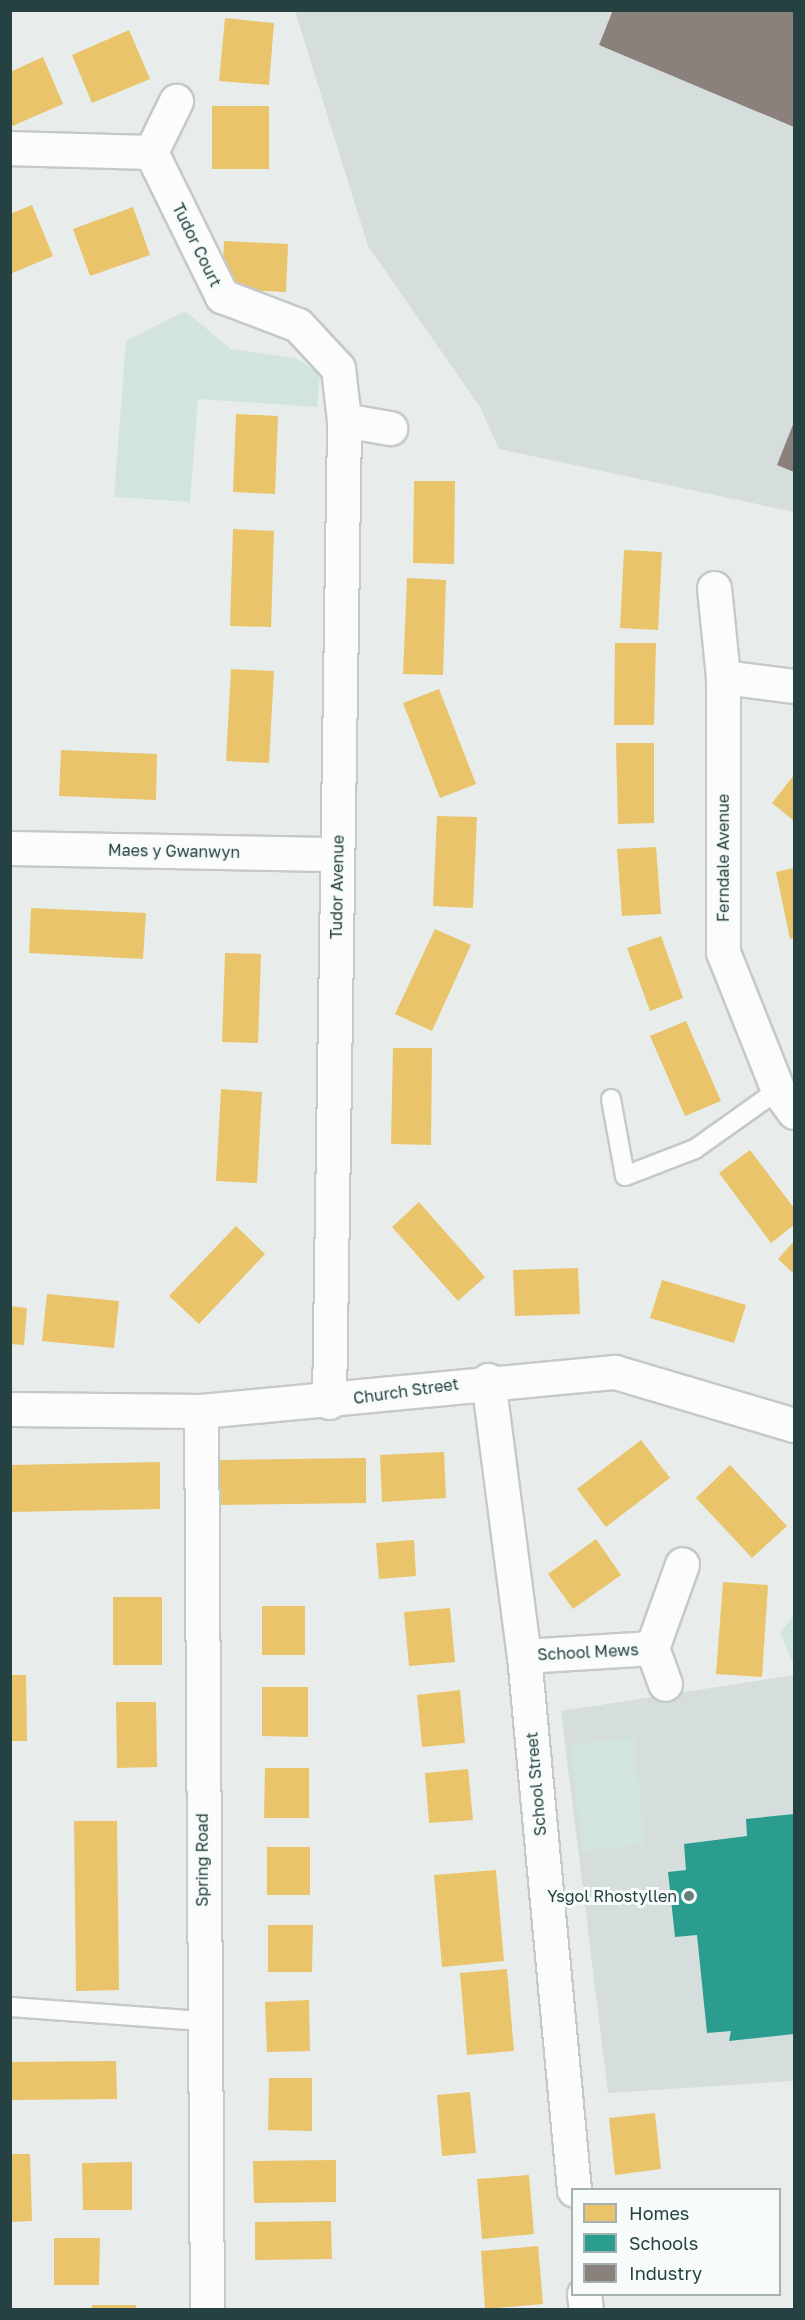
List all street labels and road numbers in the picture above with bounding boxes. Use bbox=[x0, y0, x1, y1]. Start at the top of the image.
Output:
street label: Tudor Court bbox=[168, 200, 226, 290]
street label: Ferndale Avenue bbox=[713, 794, 733, 922]
street label: Tudor Avenue bbox=[326, 835, 348, 939]
street label: Maes y Gwanwyn bbox=[108, 840, 240, 862]
street label: Church Street bbox=[352, 1374, 460, 1408]
street label: School Mews bbox=[537, 1640, 639, 1664]
street label: School Street bbox=[522, 1731, 550, 1837]
street label: Spring Road bbox=[192, 1813, 212, 1907]

